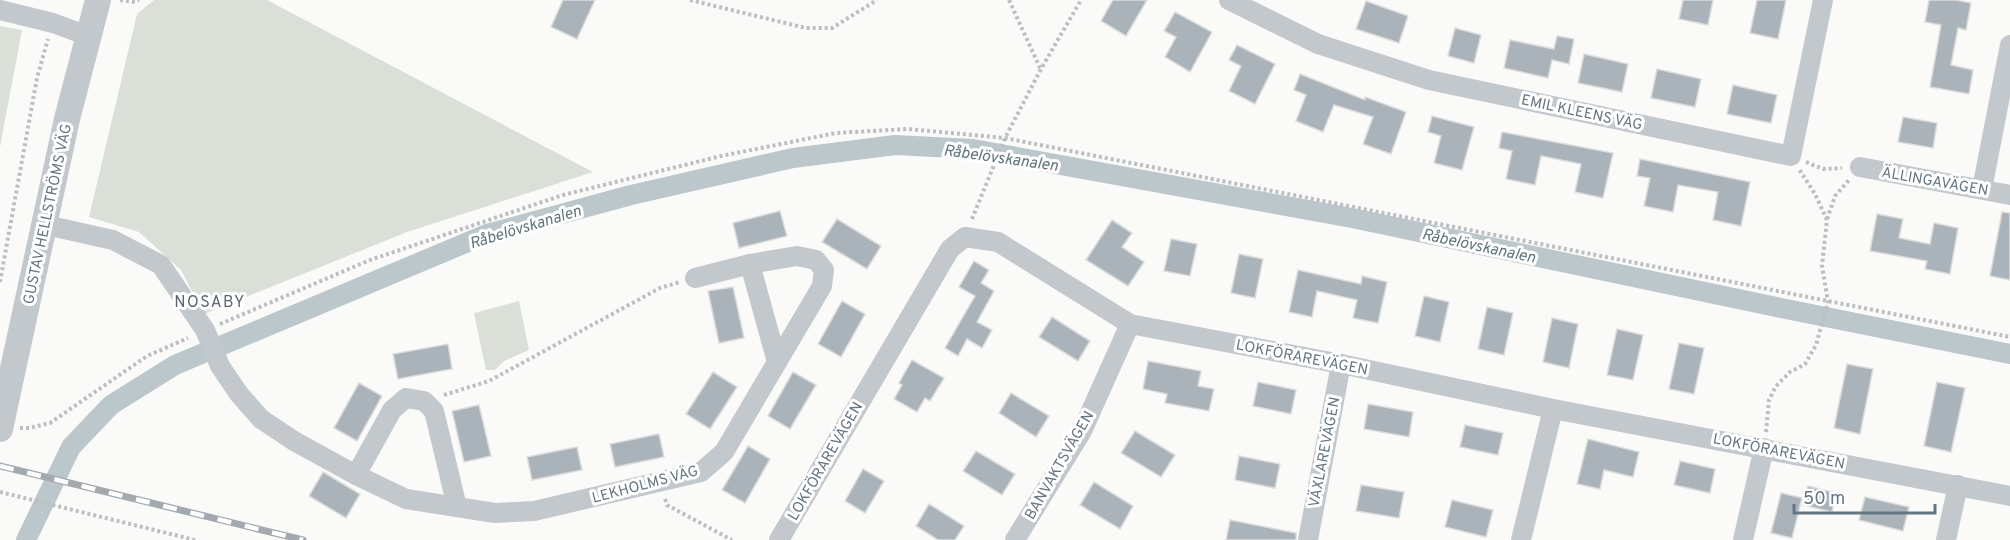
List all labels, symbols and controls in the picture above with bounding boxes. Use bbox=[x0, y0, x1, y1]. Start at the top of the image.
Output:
street label: EMIL KLEENS VÄG bbox=[1519, 90, 1644, 136]
street label: GUSTAV HELLSTRÖMS VÄG bbox=[19, 122, 77, 306]
water label: Råbelövskanalen bbox=[942, 141, 1060, 177]
street label: ÄLLINGAVÄGEN bbox=[1880, 163, 1990, 201]
water label: Råbelövskanalen bbox=[467, 201, 584, 254]
water label: Råbelövskanalen bbox=[1420, 225, 1537, 269]
district label: NOSABY bbox=[174, 293, 246, 313]
street label: LOKFÖRAREVÄGEN bbox=[1234, 335, 1369, 381]
street label: VÄXLAREVÄGEN bbox=[1304, 395, 1346, 509]
street label: LOKFÖRAREVÄGEN bbox=[784, 398, 868, 525]
street label: BANVAKTSVÄGEN bbox=[1021, 407, 1099, 524]
street label: LOKFÖRAREVÄGEN bbox=[1711, 429, 1846, 475]
street label: LEKHOLMS VÄG bbox=[590, 461, 701, 509]
scale bar bbox=[1794, 477, 1935, 515]
text: 50 m bbox=[1803, 488, 1845, 511]

